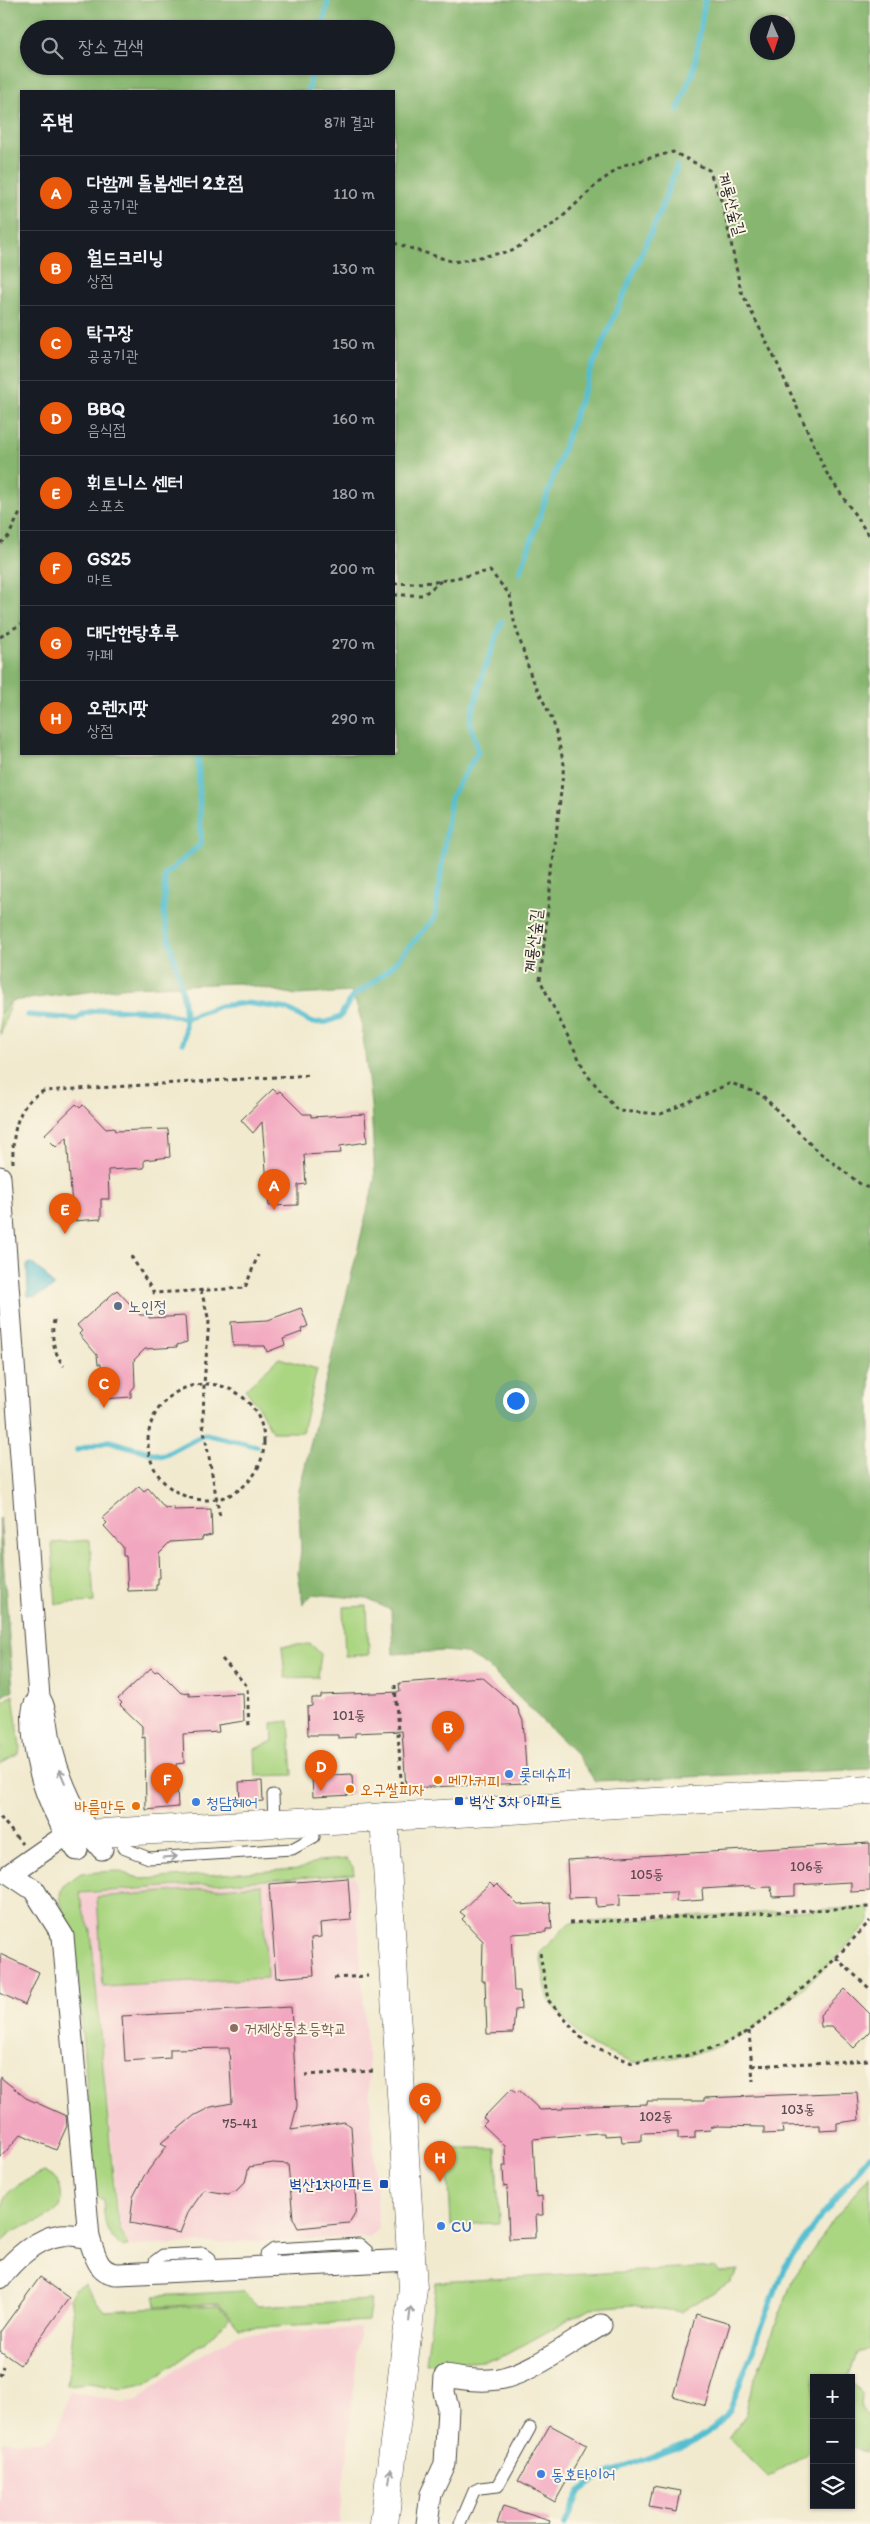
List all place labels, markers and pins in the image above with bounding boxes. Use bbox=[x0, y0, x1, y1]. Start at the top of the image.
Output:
pin: A bbox=[258, 1169, 290, 1210]
pin: E bbox=[49, 1193, 81, 1234]
place label: 노인정 bbox=[128, 1297, 167, 1316]
marker: 노인정 bbox=[112, 1300, 124, 1312]
pin: C bbox=[88, 1367, 120, 1408]
pin: B bbox=[432, 1711, 464, 1752]
pin: D bbox=[305, 1750, 337, 1791]
pin: F bbox=[151, 1763, 183, 1804]
place label: 롯데슈퍼 bbox=[519, 1765, 571, 1784]
marker: 롯데슈퍼 bbox=[503, 1768, 515, 1780]
place label: 메가커피 bbox=[448, 1771, 500, 1790]
marker: 메가커피 bbox=[432, 1774, 444, 1786]
place label: 오구쌀피자 bbox=[360, 1780, 425, 1799]
marker: 오구쌀피자 bbox=[344, 1783, 356, 1795]
place label: 벽산 3차 아파트 bbox=[469, 1792, 562, 1811]
place label: 청담헤어 bbox=[206, 1793, 258, 1812]
marker: 벽산 3차 아파트 bbox=[453, 1795, 465, 1807]
marker: 청담헤어 bbox=[190, 1796, 202, 1808]
place label: 바름만두 bbox=[75, 1797, 126, 1816]
marker: 바름만두 bbox=[130, 1800, 142, 1812]
place label: 거제상동초등학교 bbox=[244, 2019, 347, 2038]
marker: 거제상동초등학교 bbox=[228, 2022, 240, 2034]
pin: G bbox=[409, 2083, 441, 2124]
pin: H bbox=[424, 2141, 456, 2182]
place label: 벽산1차아파트 bbox=[289, 2175, 374, 2194]
marker: 벽산1차아파트 bbox=[378, 2178, 390, 2190]
place label: CU bbox=[451, 2217, 472, 2236]
marker: CU bbox=[435, 2220, 447, 2232]
place label: 동호타이어 bbox=[551, 2465, 615, 2484]
marker: 동호타이어 bbox=[535, 2468, 547, 2480]

